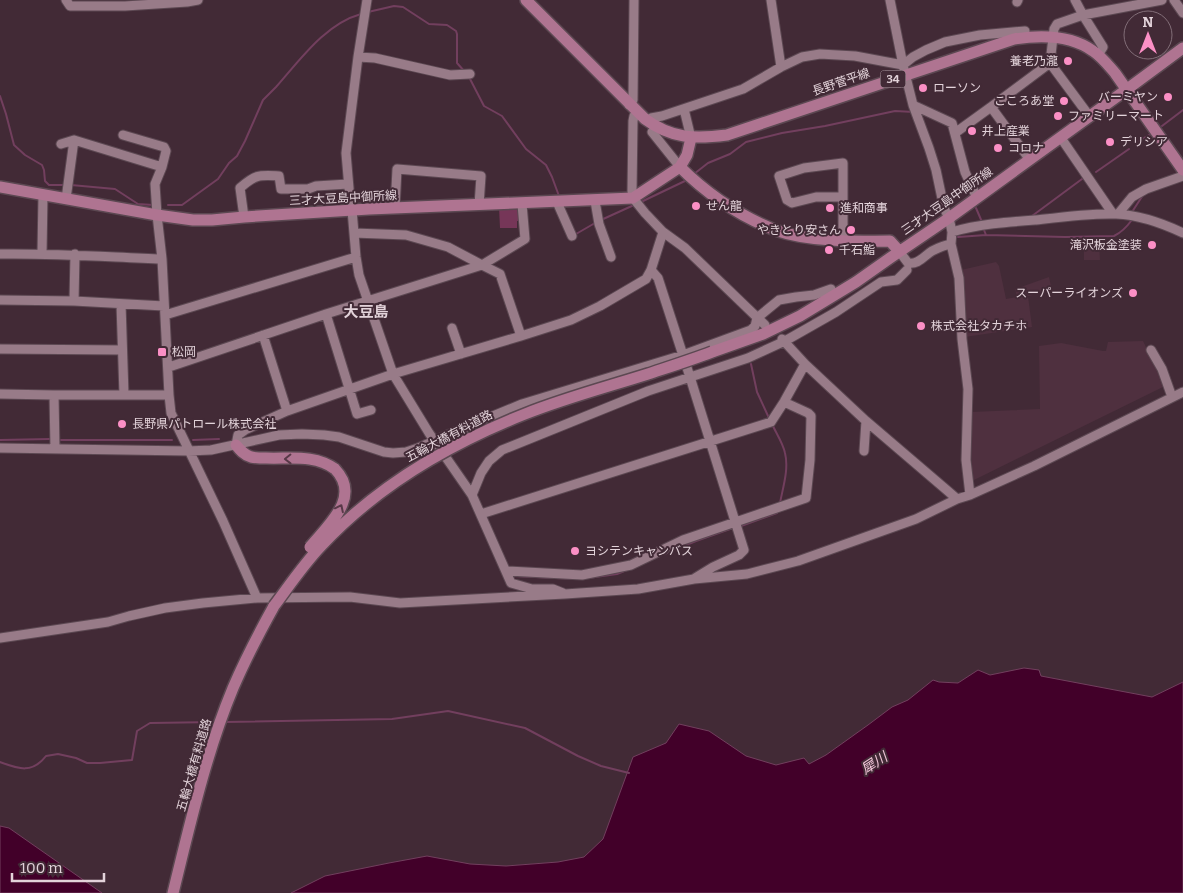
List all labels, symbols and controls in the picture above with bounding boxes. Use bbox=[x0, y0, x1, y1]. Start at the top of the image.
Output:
north arrow bbox=[1123, 10, 1173, 60]
text: N bbox=[1143, 14, 1154, 31]
place label: 養老乃瀧 bbox=[1010, 54, 1058, 68]
marker: 養老乃瀧 bbox=[1062, 55, 1074, 67]
street label: 長野菅平線 bbox=[810, 66, 872, 98]
road number: 34 bbox=[880, 70, 906, 88]
place label: ローソン bbox=[933, 81, 981, 95]
marker: ローソン bbox=[917, 82, 929, 94]
place label: バーミヤン bbox=[1098, 90, 1158, 104]
marker: バーミヤン bbox=[1162, 91, 1174, 103]
place label: こころあ堂 bbox=[994, 94, 1054, 108]
marker: こころあ堂 bbox=[1058, 95, 1070, 107]
place label: ファミリーマート bbox=[1068, 109, 1164, 123]
marker: ファミリーマート bbox=[1052, 110, 1064, 122]
place label: 井上産業 bbox=[982, 124, 1030, 138]
marker: 井上産業 bbox=[966, 125, 978, 137]
place label: デリシア bbox=[1120, 135, 1168, 149]
marker: デリシア bbox=[1104, 136, 1116, 148]
place label: コロナ bbox=[1008, 141, 1044, 155]
marker: コロナ bbox=[992, 142, 1004, 154]
street label: 三才大豆島中御所線 bbox=[899, 164, 995, 238]
street label: 三才大豆島中御所線 bbox=[289, 188, 397, 208]
place label: せん龍 bbox=[706, 199, 742, 213]
marker: せん龍 bbox=[690, 200, 702, 212]
place label: 進和商事 bbox=[840, 201, 888, 215]
marker: 進和商事 bbox=[824, 202, 836, 214]
place label: やきとり安さん bbox=[757, 223, 841, 237]
marker: やきとり安さん bbox=[845, 224, 857, 236]
place label: 滝沢板金塗装 bbox=[1070, 238, 1142, 252]
marker: 滝沢板金塗装 bbox=[1146, 239, 1158, 251]
place label: 千石鮨 bbox=[839, 243, 875, 257]
marker: 千石鮨 bbox=[823, 244, 835, 256]
place label: スーパーライオンズ bbox=[1015, 286, 1123, 300]
marker: スーパーライオンズ bbox=[1127, 287, 1139, 299]
district label: 大豆島 bbox=[343, 303, 389, 321]
place label: 株式会社タカチホ bbox=[931, 319, 1027, 333]
marker: 株式会社タカチホ bbox=[915, 320, 927, 332]
place label: 松岡 bbox=[172, 345, 196, 359]
marker: 松岡 bbox=[156, 346, 168, 358]
street label: 五輪大橋有料道路 bbox=[403, 407, 495, 465]
place label: 長野県パトロール株式会社 bbox=[132, 417, 276, 431]
marker: 長野県パトロール株式会社 bbox=[116, 418, 128, 430]
one-way arrow bbox=[284, 454, 292, 464]
one-way arrow bbox=[334, 504, 344, 513]
place label: ヨシテンキャンバス bbox=[585, 544, 693, 558]
marker: ヨシテンキャンバス bbox=[569, 545, 581, 557]
street label: 五輪大橋有料道路 bbox=[174, 717, 214, 813]
water label: 犀川 bbox=[858, 748, 892, 778]
scale bar bbox=[12, 850, 105, 882]
text: 100 m bbox=[20, 859, 63, 877]

